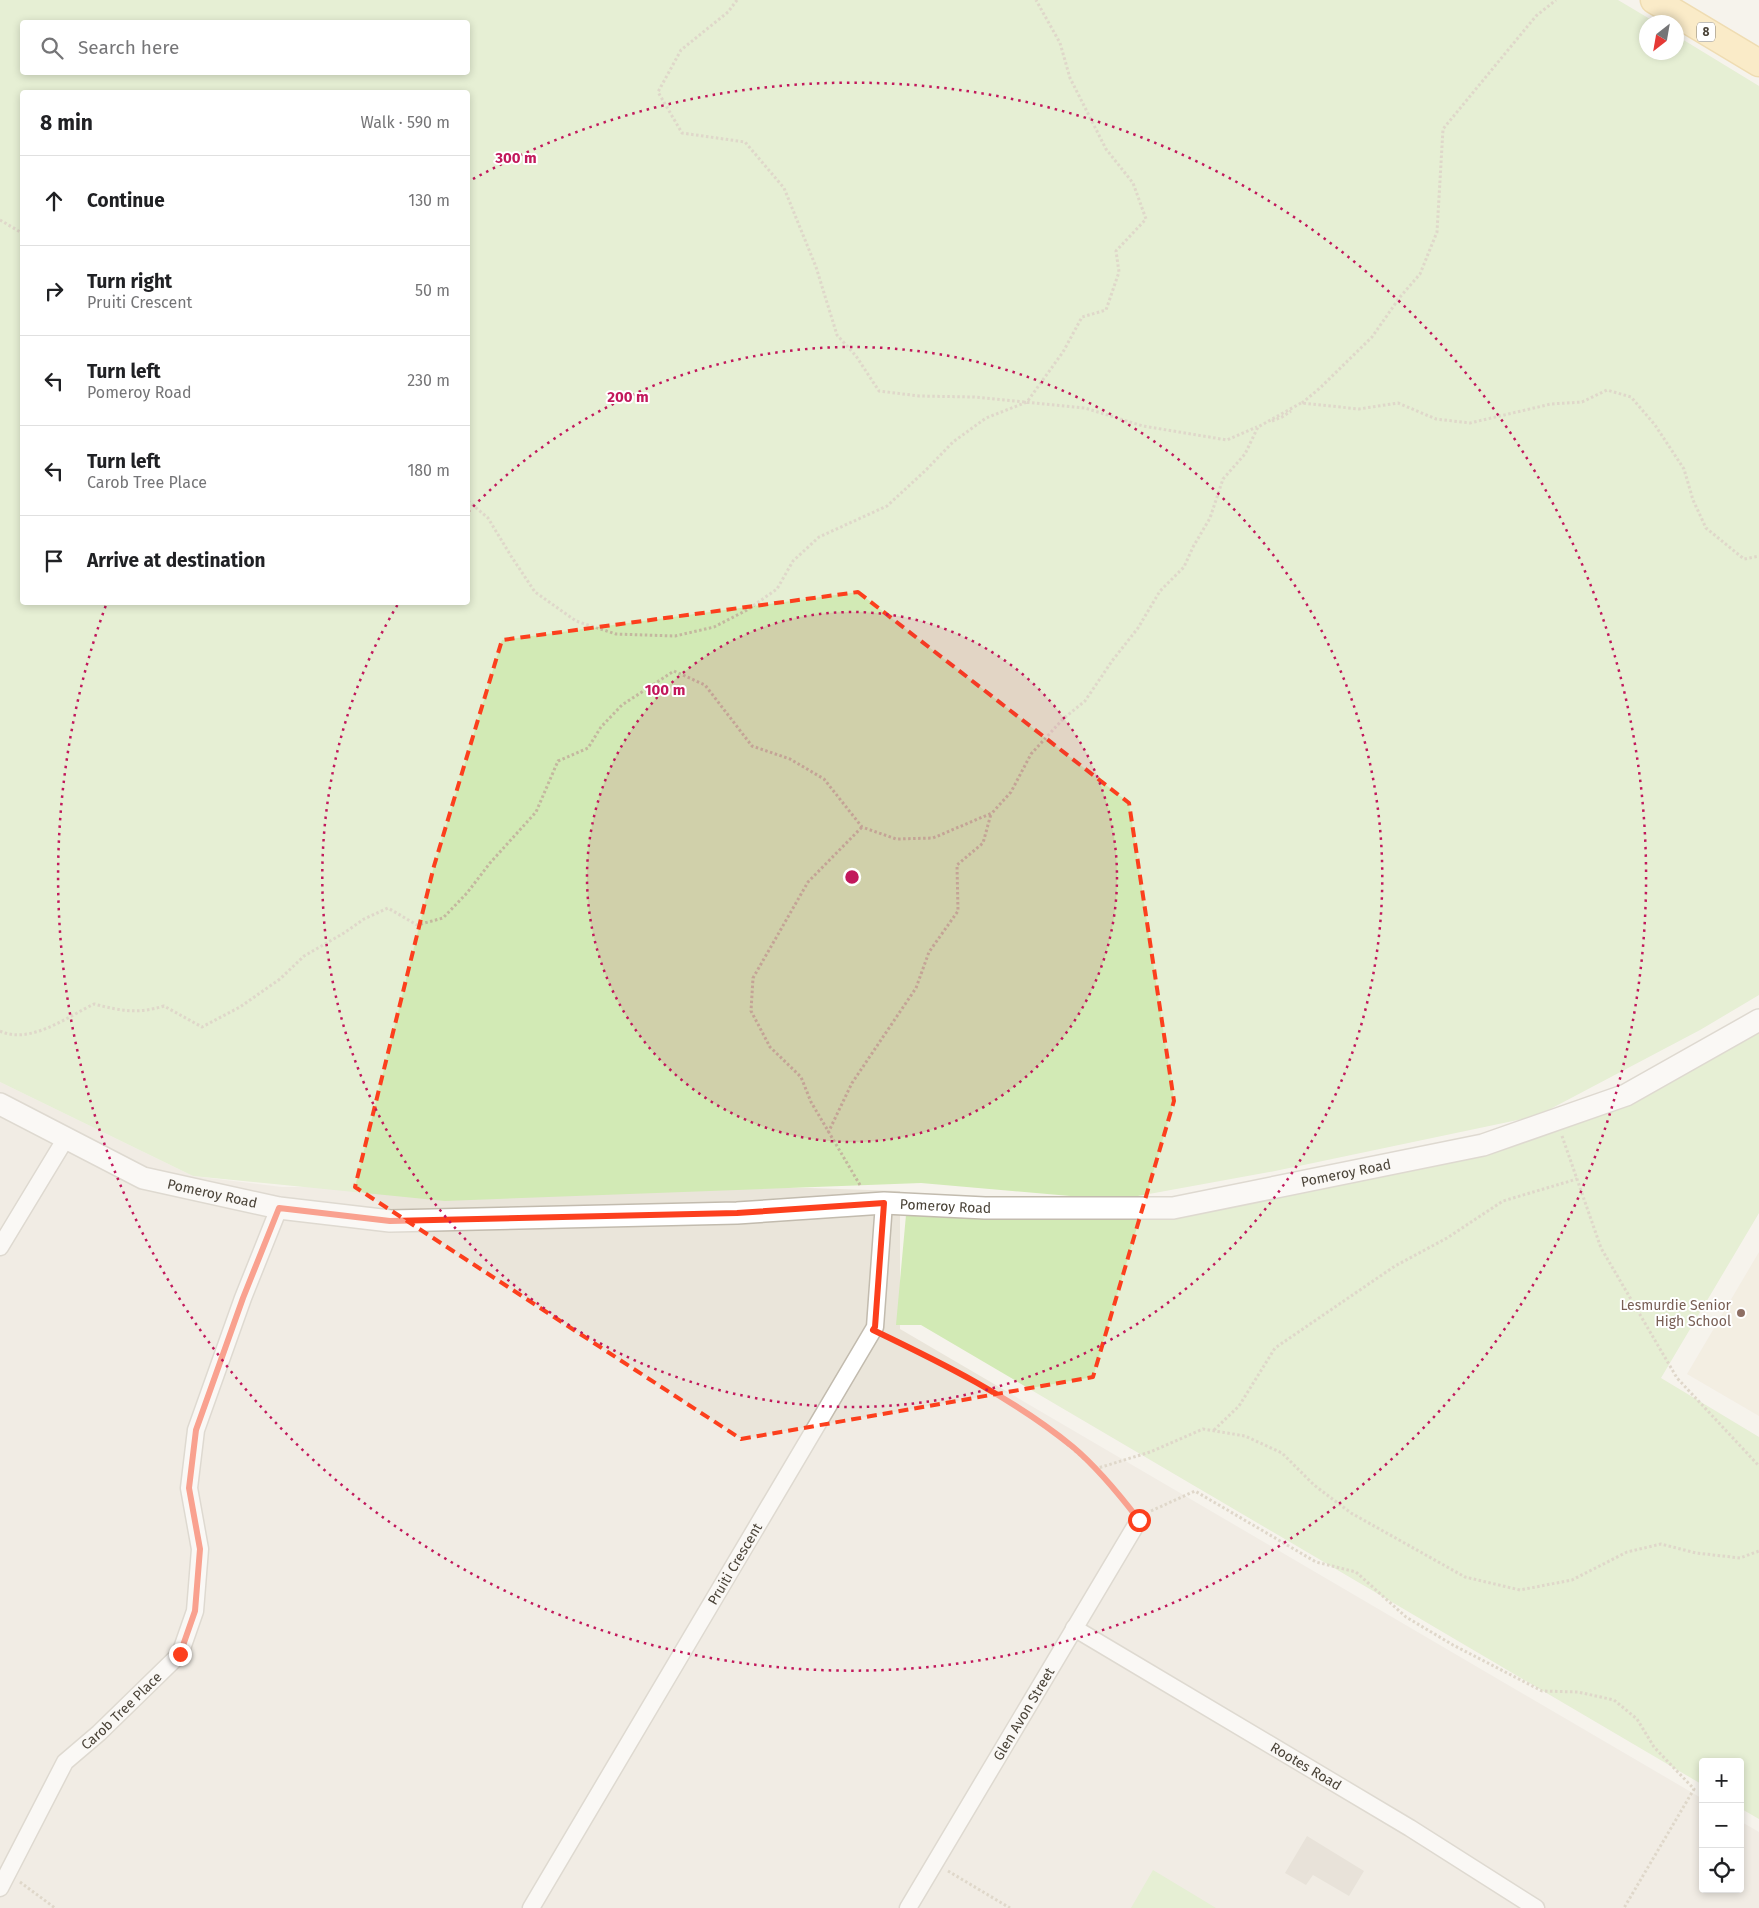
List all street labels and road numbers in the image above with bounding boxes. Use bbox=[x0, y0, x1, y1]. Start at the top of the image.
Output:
road number: 8 bbox=[1697, 22, 1715, 42]
street label: Pomeroy Road bbox=[1299, 1156, 1393, 1191]
street label: Pomeroy Road bbox=[166, 1176, 259, 1212]
street label: Pomeroy Road bbox=[899, 1196, 991, 1217]
street label: Pruiti Crescent bbox=[704, 1519, 767, 1608]
street label: Glen Avon Street bbox=[990, 1664, 1059, 1764]
street label: Carob Tree Place bbox=[78, 1669, 165, 1753]
street label: Rootes Road bbox=[1267, 1739, 1344, 1794]

